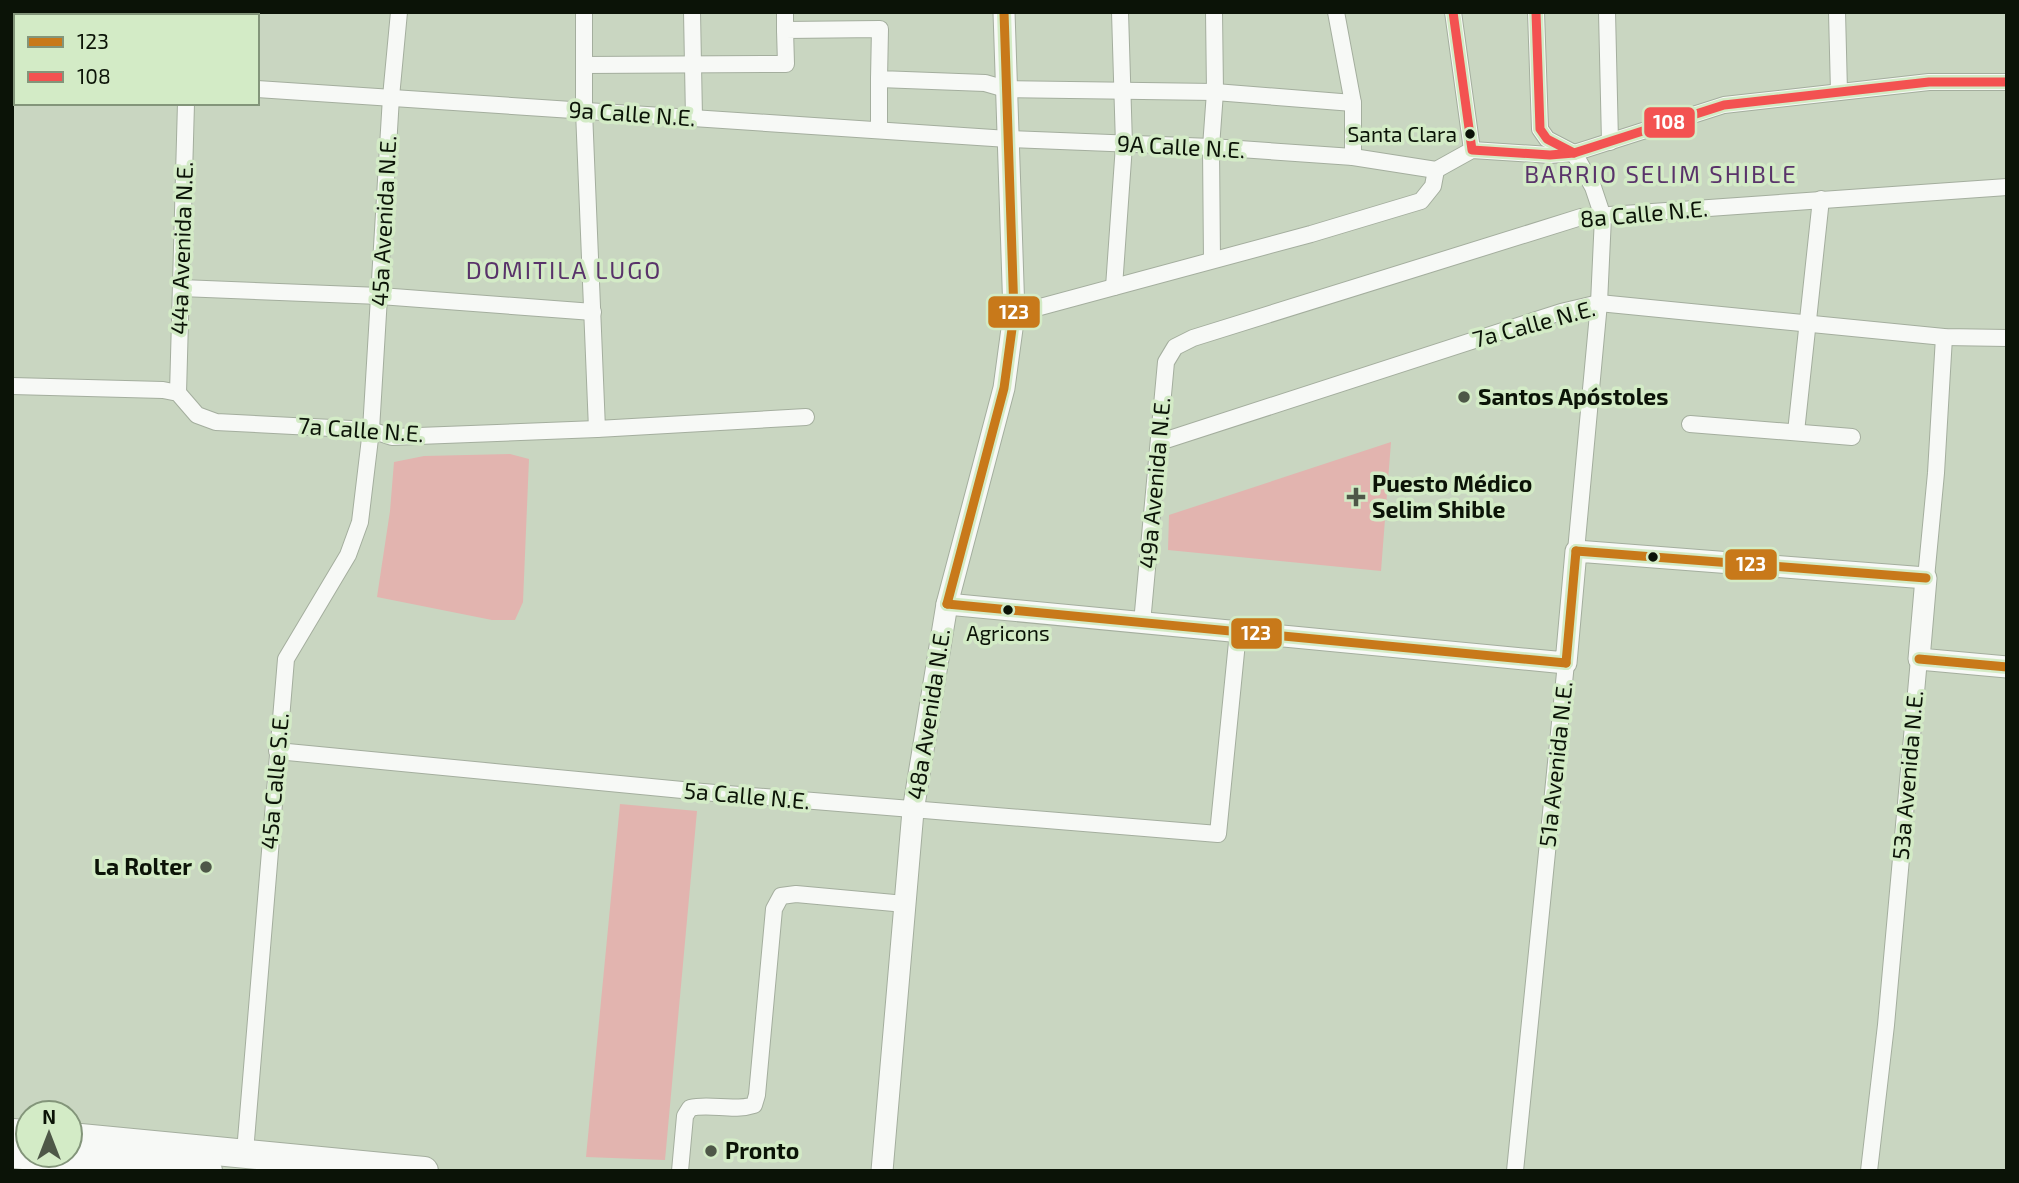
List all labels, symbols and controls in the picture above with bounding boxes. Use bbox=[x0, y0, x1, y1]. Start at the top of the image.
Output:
legend bbox=[14, 14, 259, 105]
text: 123 bbox=[77, 28, 109, 53]
text: 108 bbox=[77, 63, 111, 88]
street label: 9a Calle N.E. bbox=[568, 95, 697, 131]
line badge: 108 bbox=[1643, 106, 1696, 139]
text: 108 bbox=[1653, 110, 1685, 133]
place label: Santa Clara bbox=[1348, 121, 1457, 146]
marker: Santa Clara bbox=[1463, 127, 1477, 141]
street label: 9A Calle N.E. bbox=[1116, 129, 1246, 163]
street label: 45a Avenida N.E. bbox=[365, 135, 401, 307]
district label: BARRIO SELIM SHIBLE bbox=[1524, 159, 1798, 188]
street label: 44a Avenida N.E. bbox=[164, 161, 198, 335]
street label: 8a Calle N.E. bbox=[1579, 193, 1709, 233]
district label: DOMITILA LUGO bbox=[466, 255, 662, 284]
street label: 7a Calle N.E. bbox=[1469, 293, 1598, 353]
line badge: 123 bbox=[987, 295, 1041, 329]
text: 123 bbox=[999, 300, 1029, 323]
place label: Santos Apóstoles bbox=[1478, 382, 1668, 410]
marker: Santos Apóstoles bbox=[1456, 389, 1472, 405]
street label: 49a Avenida N.E. bbox=[1133, 396, 1175, 570]
street label: 7a Calle N.E. bbox=[297, 411, 425, 447]
place label: Puesto Médico Selim Shible bbox=[1372, 469, 1532, 523]
marker: Puesto Médico Selim Shible bbox=[1346, 487, 1366, 507]
line badge: 123 bbox=[1724, 548, 1778, 581]
unlabelled marker bbox=[1646, 550, 1660, 564]
text: 123 bbox=[1736, 552, 1766, 575]
marker: Agricons bbox=[1001, 603, 1015, 617]
line badge: 123 bbox=[1230, 617, 1283, 650]
place label: Agricons bbox=[966, 620, 1050, 645]
text: 123 bbox=[1241, 621, 1271, 644]
street label: 48a Avenida N.E. bbox=[901, 626, 955, 802]
street label: 51a Avenida N.E. bbox=[1532, 680, 1578, 848]
street label: 53a Avenida N.E. bbox=[1886, 689, 1928, 861]
street label: 45a Calle S.E. bbox=[254, 711, 294, 851]
street label: 5a Calle N.E. bbox=[683, 776, 811, 814]
place label: La Rolter bbox=[94, 852, 192, 880]
marker: La Rolter bbox=[198, 859, 214, 875]
north arrow bbox=[14, 1099, 84, 1169]
text: N bbox=[42, 1105, 56, 1128]
place label: Pronto bbox=[725, 1136, 799, 1164]
marker: Pronto bbox=[703, 1143, 719, 1159]

